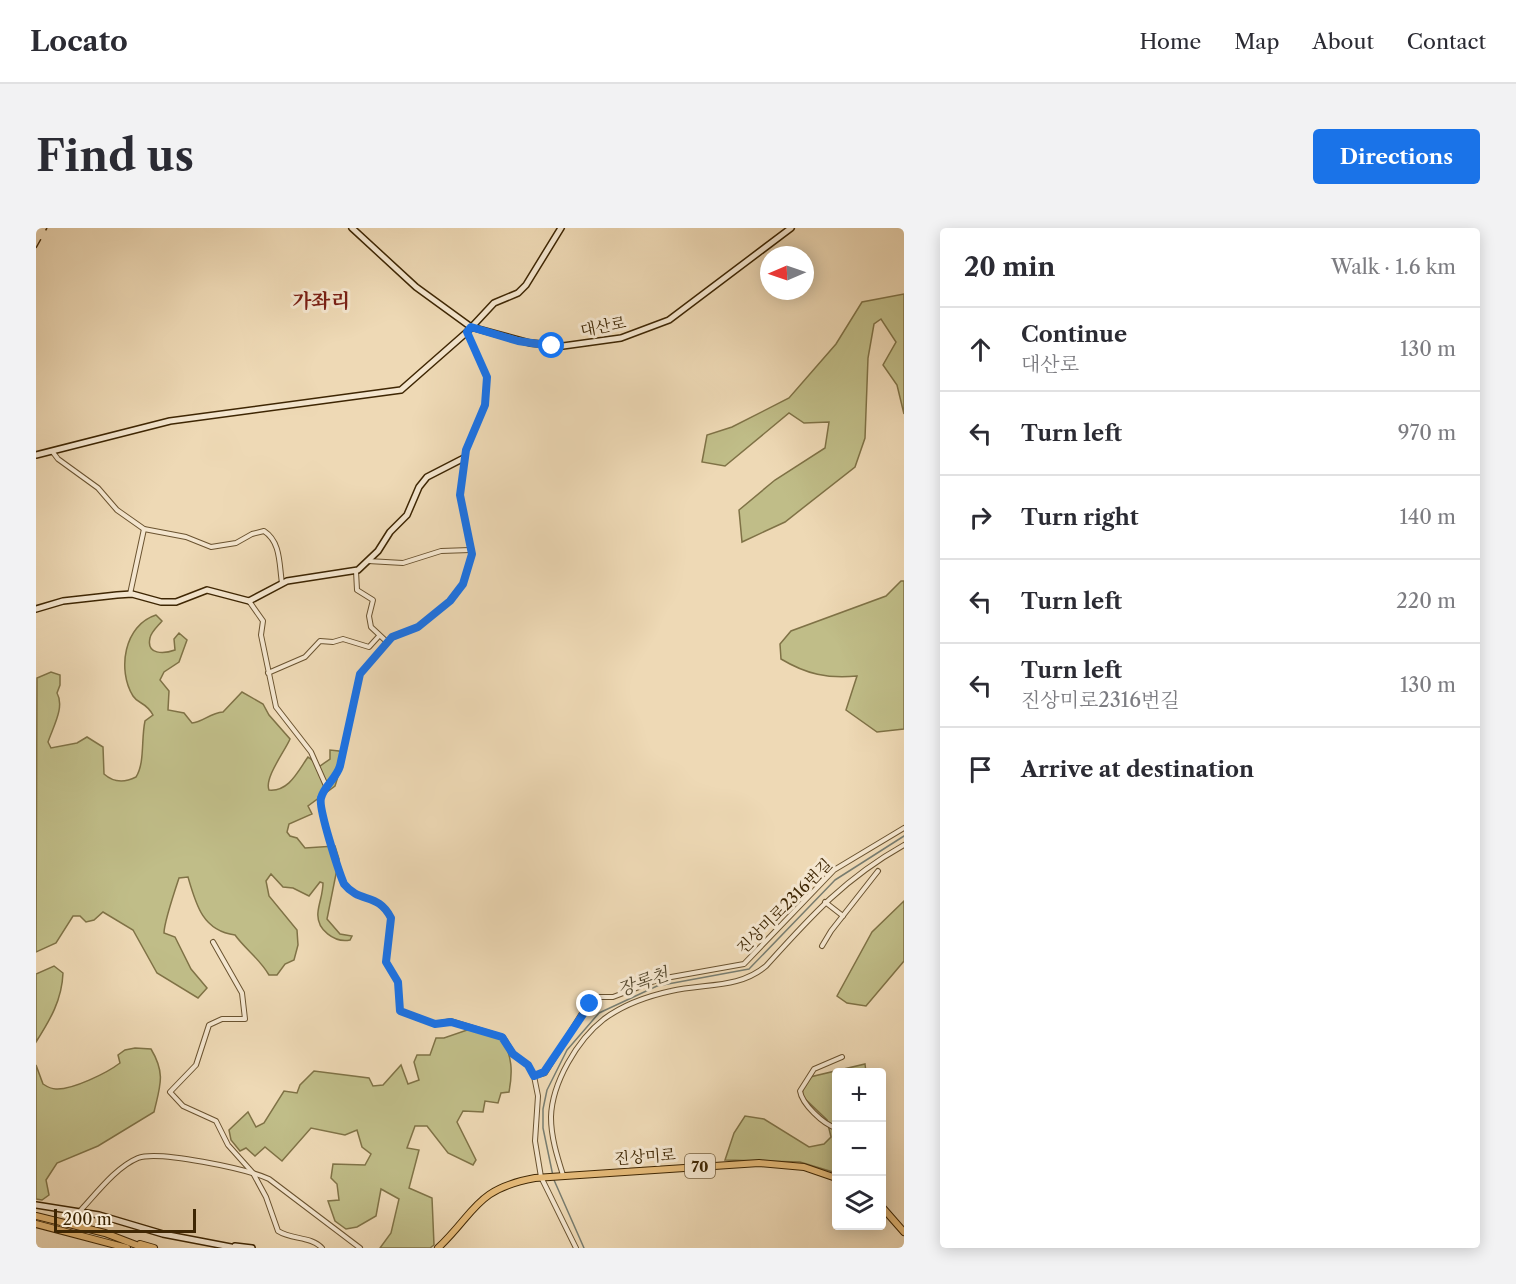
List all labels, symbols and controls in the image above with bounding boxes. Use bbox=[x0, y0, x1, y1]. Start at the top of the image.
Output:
text: Locato bbox=[30, 24, 128, 58]
text: Home bbox=[1140, 29, 1201, 54]
text: Map bbox=[1234, 29, 1279, 54]
text: About bbox=[1312, 29, 1374, 54]
text: Contact bbox=[1407, 29, 1486, 54]
button: Directions bbox=[1313, 129, 1480, 184]
text: Find us bbox=[36, 130, 194, 182]
north arrow bbox=[760, 246, 814, 300]
text: 20 min bbox=[964, 251, 1055, 283]
text: Walk · 1.6 km bbox=[1331, 255, 1456, 279]
district label: 가좌리 bbox=[292, 289, 350, 313]
street label: 대산로 bbox=[578, 312, 628, 340]
text: Continue bbox=[1021, 321, 1127, 348]
route start bbox=[538, 332, 564, 358]
icon: ahead bbox=[964, 333, 997, 366]
text: 130 m bbox=[1400, 337, 1456, 361]
text: 대산로 bbox=[1021, 352, 1079, 376]
icon: left bbox=[964, 417, 997, 450]
text: Turn left bbox=[1021, 420, 1122, 447]
text: 970 m bbox=[1398, 421, 1456, 445]
icon: right bbox=[964, 501, 997, 534]
text: Turn right bbox=[1021, 504, 1139, 531]
text: 140 m bbox=[1399, 505, 1456, 529]
icon: left bbox=[964, 585, 997, 618]
text: Turn left bbox=[1021, 588, 1122, 615]
text: 220 m bbox=[1396, 589, 1456, 613]
text: Turn left bbox=[1021, 657, 1122, 684]
icon: left bbox=[964, 669, 997, 702]
text: 130 m bbox=[1400, 673, 1456, 697]
text: 진상미로2316번길 bbox=[1021, 688, 1180, 712]
icon: arrive bbox=[964, 753, 997, 786]
text: Arrive at destination bbox=[1021, 756, 1254, 783]
street label: 진상미로2316번길 bbox=[732, 854, 836, 958]
water label: 장록천 bbox=[615, 963, 673, 1001]
route end bbox=[576, 990, 602, 1016]
map controls bbox=[832, 1068, 886, 1230]
button: + bbox=[832, 1068, 886, 1122]
button: − bbox=[832, 1122, 886, 1176]
street label: 진상미로 bbox=[613, 1144, 677, 1168]
road number: 70 bbox=[685, 1154, 715, 1178]
button: layers bbox=[832, 1176, 886, 1230]
scale bar bbox=[54, 1206, 196, 1234]
text: 200 m bbox=[63, 1209, 112, 1229]

